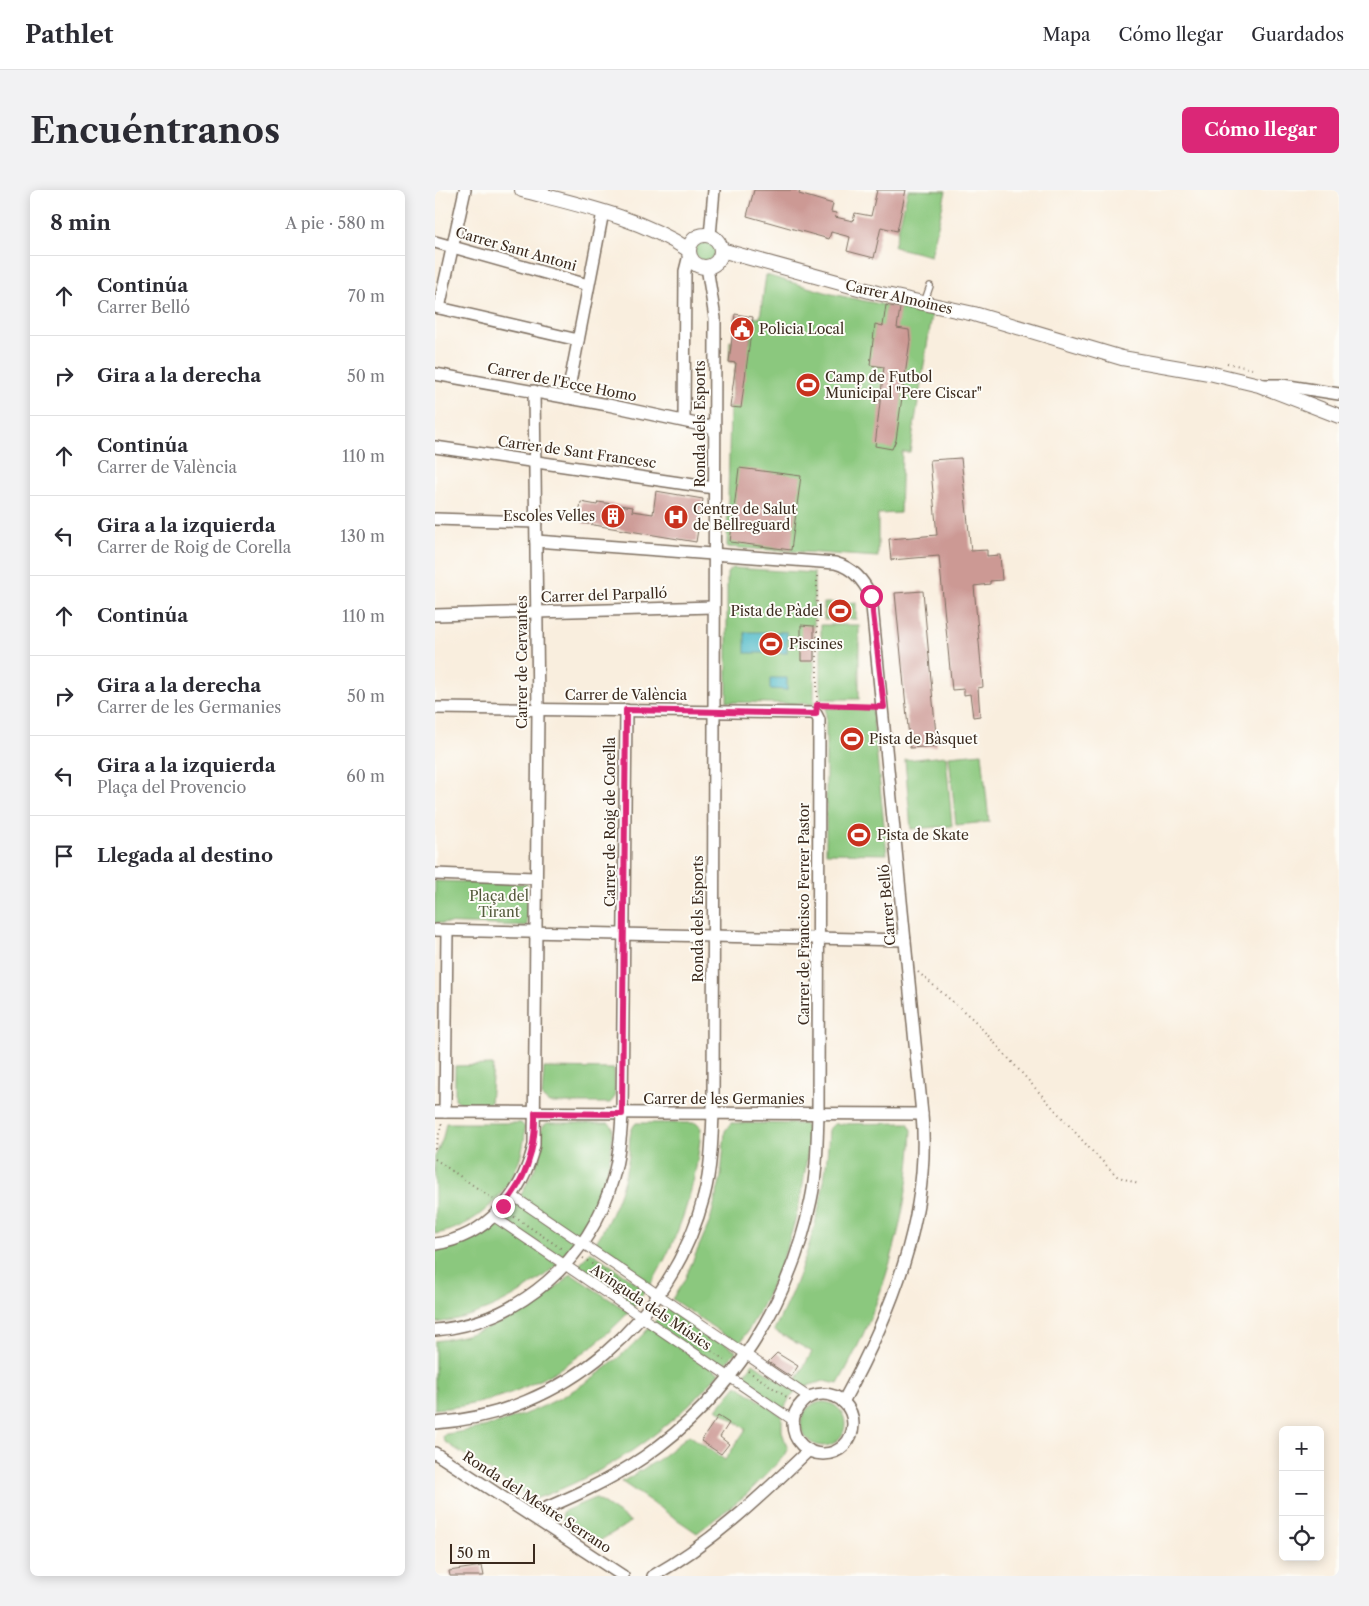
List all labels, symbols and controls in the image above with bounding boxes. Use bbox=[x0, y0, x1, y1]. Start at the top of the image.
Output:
text: Pathlet bbox=[25, 20, 113, 49]
text: Mapa bbox=[1042, 24, 1091, 46]
text: Cómo llegar bbox=[1119, 24, 1223, 46]
text: Guardados bbox=[1251, 24, 1344, 46]
button: Cómo llegar bbox=[1182, 107, 1339, 153]
text: Encuéntranos bbox=[30, 109, 280, 152]
text: 8 min bbox=[50, 210, 111, 235]
text: A pie · 580 m bbox=[285, 213, 385, 233]
street label: Carrer Sant Antoni bbox=[453, 223, 579, 275]
text: Continúa bbox=[97, 274, 188, 297]
street label: Carrer Almoines bbox=[844, 276, 954, 318]
icon: ahead bbox=[50, 282, 78, 310]
text: 70 m bbox=[348, 286, 385, 306]
text: Carrer Belló bbox=[97, 297, 190, 317]
public building icon: Policia Local bbox=[729, 316, 755, 342]
place label: Policia Local bbox=[759, 320, 844, 338]
street label: Carrer de l'Ecce Homo bbox=[486, 359, 638, 405]
street label: Ronda dels Esports bbox=[691, 360, 709, 488]
icon: right bbox=[50, 362, 78, 390]
text: Gira a la derecha bbox=[97, 364, 261, 387]
text: 50 m bbox=[347, 366, 385, 386]
place label: Camp de Futbol Municipal "Pere Ciscar" bbox=[825, 368, 982, 402]
sports icon: Camp de Futbol Municipal "Pere Ciscar" bbox=[795, 372, 821, 398]
street label: Carrer de Sant Francesc bbox=[497, 432, 657, 472]
text: Continúa bbox=[97, 434, 188, 457]
icon: ahead bbox=[50, 442, 78, 470]
text: 110 m bbox=[342, 446, 385, 466]
text: Carrer de València bbox=[97, 457, 237, 477]
place label: Centre de Salut de Bellreguard bbox=[693, 500, 796, 534]
building icon: Escoles Velles bbox=[600, 503, 626, 529]
hospital icon: Centre de Salut de Bellreguard bbox=[663, 504, 689, 530]
place label: Escoles Velles bbox=[503, 507, 595, 525]
text: Gira a la izquierda bbox=[97, 514, 276, 537]
icon: left bbox=[50, 522, 78, 550]
text: 130 m bbox=[340, 526, 385, 546]
text: Carrer de Roig de Corella bbox=[97, 537, 291, 557]
street label: Carrer del Parpalló bbox=[540, 584, 668, 606]
route start bbox=[860, 585, 883, 608]
street label: Carrer de Cervantes bbox=[513, 595, 531, 729]
sports icon: Pista de Pàdel bbox=[827, 598, 853, 624]
icon: ahead bbox=[50, 602, 78, 630]
place label: Pista de Pàdel bbox=[731, 602, 823, 620]
text: Continúa bbox=[97, 604, 188, 627]
text: 110 m bbox=[342, 606, 385, 626]
sports icon: Piscines bbox=[758, 631, 784, 657]
place label: Piscines bbox=[789, 635, 843, 653]
text: Gira a la derecha bbox=[97, 674, 261, 697]
icon: right bbox=[50, 682, 78, 710]
text: 50 m bbox=[347, 686, 385, 706]
street label: Carrer de València bbox=[565, 686, 688, 704]
text: Carrer de les Germanies bbox=[97, 697, 281, 717]
sports icon: Pista de Bàsquet bbox=[839, 726, 865, 752]
place label: Pista de Bàsquet bbox=[869, 730, 978, 748]
street label: Carrer de Roig de Corella bbox=[601, 736, 619, 907]
text: Gira a la izquierda bbox=[97, 754, 276, 777]
icon: left bbox=[50, 762, 78, 790]
text: 60 m bbox=[346, 766, 385, 786]
text: Plaça del Provencio bbox=[97, 777, 246, 797]
street label: Carrer de Francisco Ferrer Pastor bbox=[795, 803, 813, 1025]
sports icon: Pista de Skate bbox=[846, 822, 872, 848]
place label: Pista de Skate bbox=[877, 826, 969, 844]
icon: arrive bbox=[50, 842, 78, 870]
text: Llegada al destino bbox=[97, 844, 273, 867]
street label: Ronda dels Esports bbox=[689, 855, 707, 983]
street label: Carrer Belló bbox=[874, 864, 900, 946]
park label: Plaça del Tirant bbox=[469, 887, 529, 921]
street label: Carrer de les Germanies bbox=[643, 1090, 805, 1108]
route end bbox=[492, 1195, 515, 1218]
street label: Avinguda dels Músics bbox=[586, 1259, 715, 1354]
map controls bbox=[1279, 1426, 1324, 1561]
button: + bbox=[1279, 1426, 1324, 1471]
street label: Ronda del Mestre Serrano bbox=[459, 1447, 615, 1557]
button: − bbox=[1279, 1471, 1324, 1516]
button: locate bbox=[1279, 1516, 1324, 1561]
scale bar bbox=[450, 1541, 535, 1564]
text: 50 m bbox=[457, 1544, 490, 1562]

